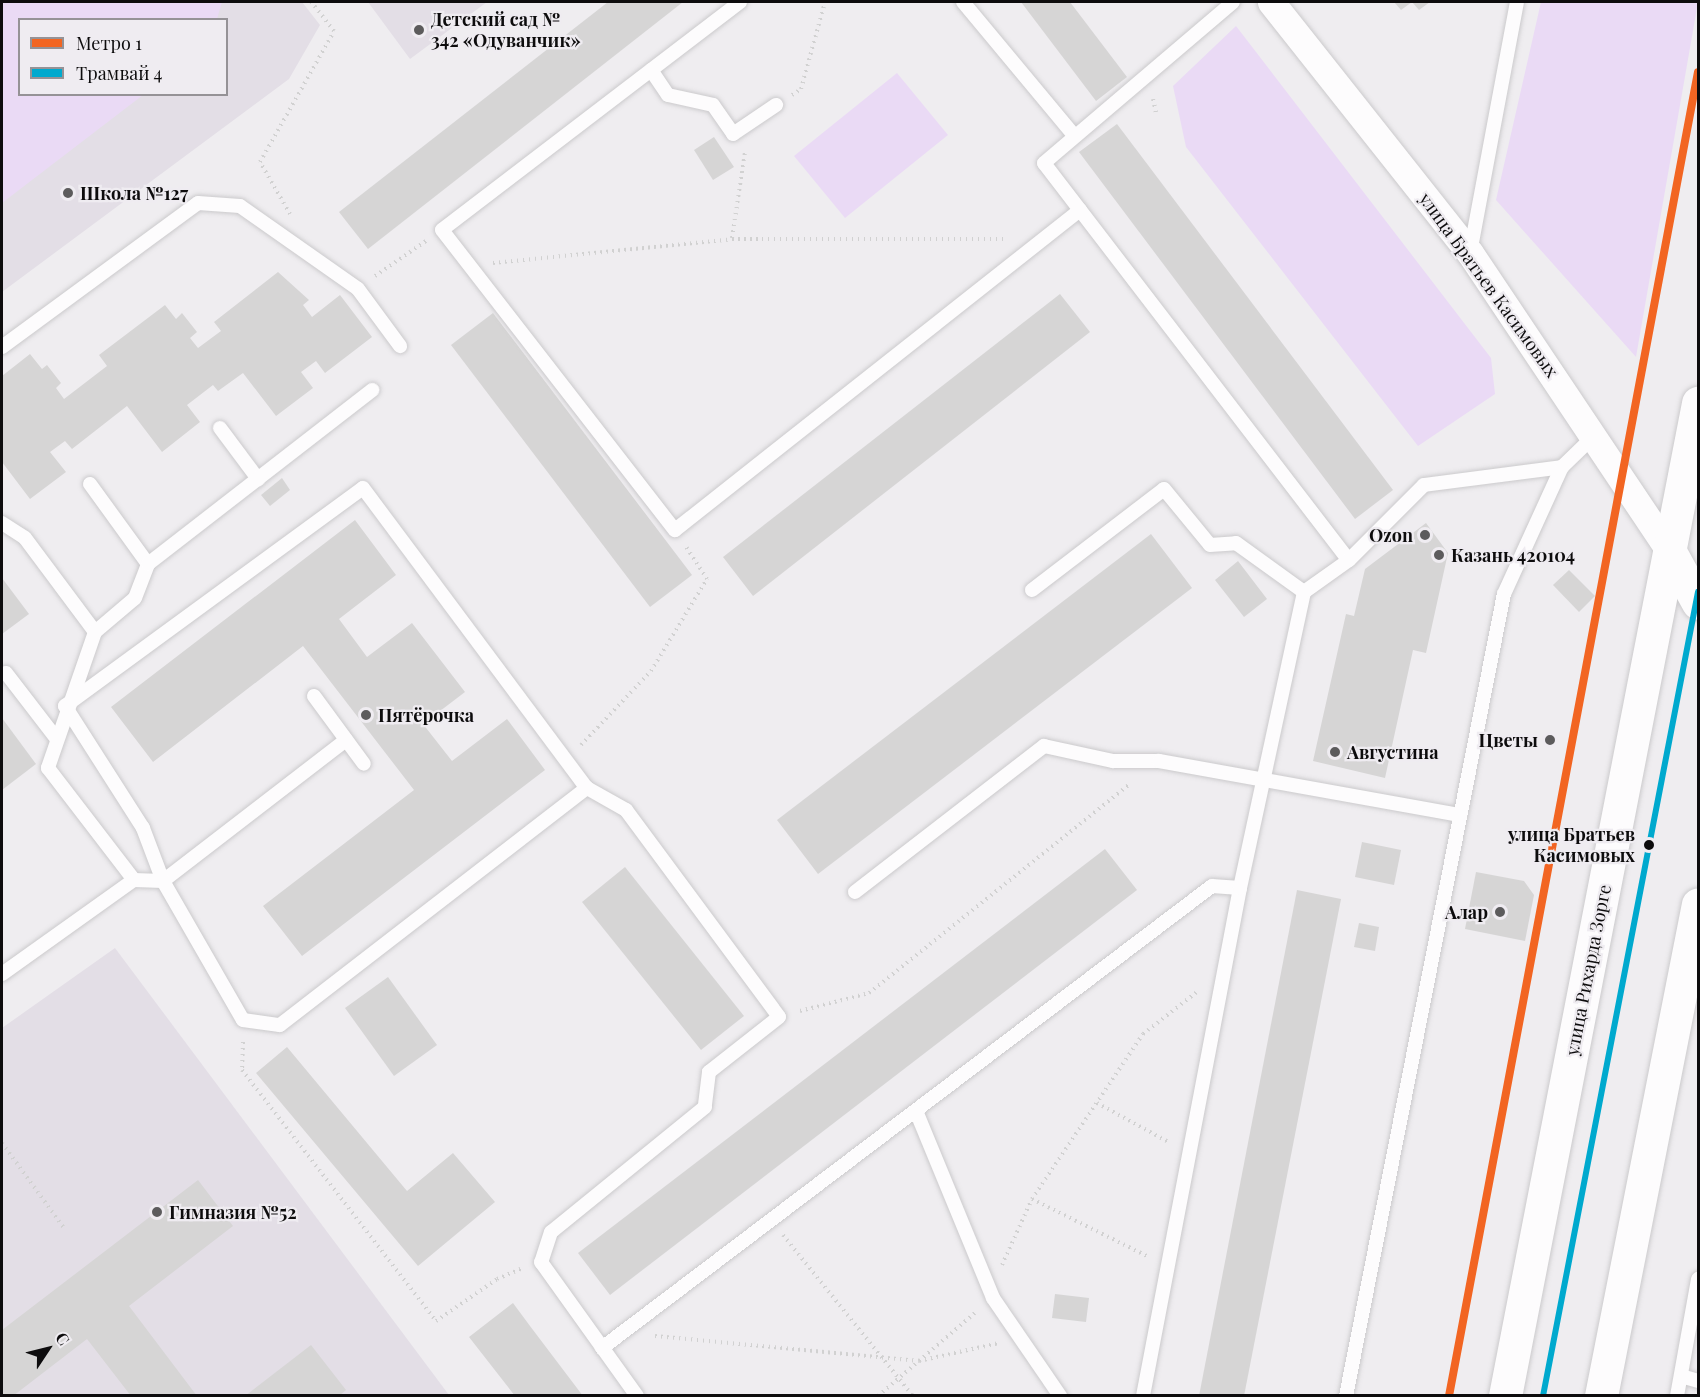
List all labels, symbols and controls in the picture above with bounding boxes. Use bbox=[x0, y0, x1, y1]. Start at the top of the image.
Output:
place label: Детский сад № 342 «Одуванчик» bbox=[431, 9, 581, 52]
legend bbox=[18, 18, 228, 96]
marker: Детский сад № 342 «Одуванчик» bbox=[412, 23, 426, 37]
text: Метро 1 bbox=[76, 31, 142, 55]
text: Трамвай 4 bbox=[76, 61, 162, 85]
place label: Школа №127 bbox=[80, 182, 188, 204]
marker: Школа №127 bbox=[61, 186, 75, 200]
street label: улица Братьев Касимовых bbox=[1415, 189, 1563, 381]
place label: Ozon bbox=[1369, 524, 1413, 546]
marker: Ozon bbox=[1418, 528, 1432, 542]
place label: Казань 420104 bbox=[1451, 544, 1576, 566]
marker: Казань 420104 bbox=[1432, 548, 1446, 562]
place label: Пятёрочка bbox=[378, 704, 474, 726]
marker: Пятёрочка bbox=[359, 708, 373, 722]
place label: Цветы bbox=[1479, 729, 1538, 751]
marker: Цветы bbox=[1543, 733, 1557, 747]
place label: Августина bbox=[1347, 741, 1438, 763]
marker: Августина bbox=[1328, 745, 1342, 759]
place label: улица Братьев Касимовых bbox=[1508, 824, 1635, 866]
marker: улица Братьев Касимовых bbox=[1640, 836, 1658, 854]
street label: улица Рихарда Зорге bbox=[1561, 883, 1615, 1057]
place label: Алар bbox=[1445, 901, 1488, 923]
marker: Алар bbox=[1493, 905, 1507, 919]
place label: Гимназия №52 bbox=[169, 1201, 297, 1223]
marker: Гимназия №52 bbox=[150, 1205, 164, 1219]
north arrow bbox=[18, 1319, 78, 1379]
text: С bbox=[51, 1328, 75, 1349]

